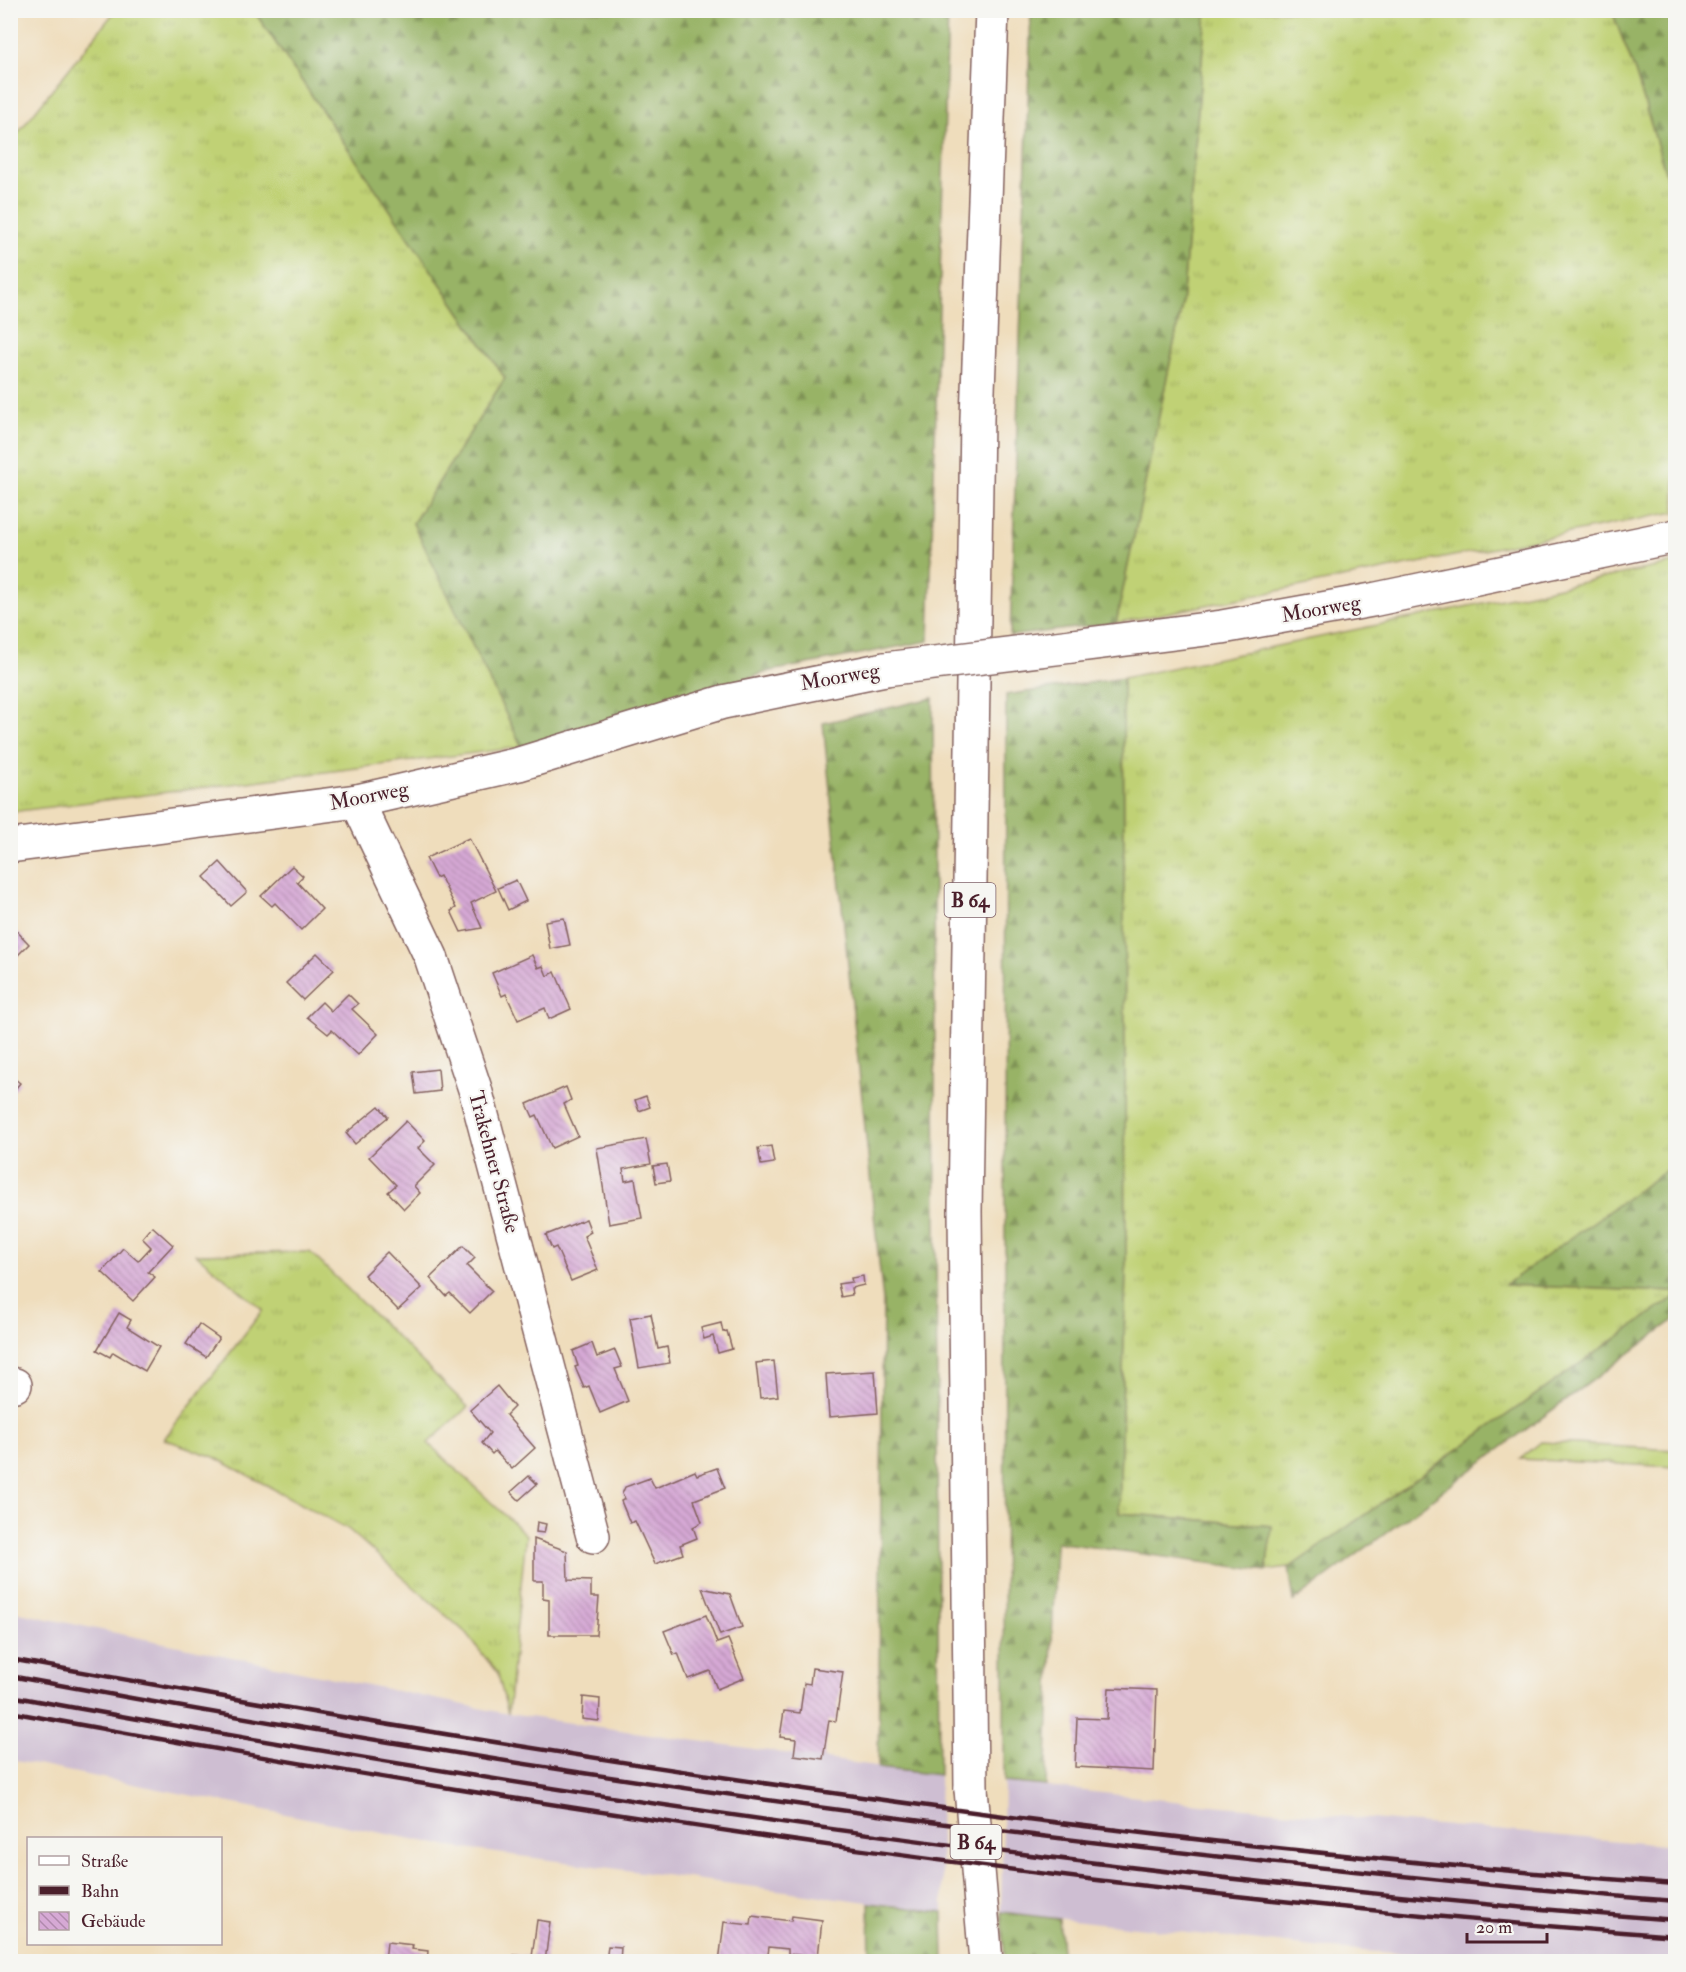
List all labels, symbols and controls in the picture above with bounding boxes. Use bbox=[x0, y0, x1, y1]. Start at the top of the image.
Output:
street label: Moorweg bbox=[1279, 589, 1363, 629]
street label: Moorweg bbox=[798, 657, 882, 697]
street label: Moorweg bbox=[327, 775, 411, 817]
road number: B 64 bbox=[944, 883, 996, 917]
street label: Trakehner Straße bbox=[462, 1088, 526, 1236]
road number: B 64 bbox=[950, 1825, 1002, 1859]
legend bbox=[27, 1837, 222, 1945]
text: Straße bbox=[81, 1850, 129, 1873]
text: Bahn bbox=[81, 1880, 119, 1903]
scale bar bbox=[1467, 1906, 1546, 1944]
text: Gebäude bbox=[81, 1910, 146, 1933]
text: 20 m bbox=[1476, 1916, 1512, 1939]

